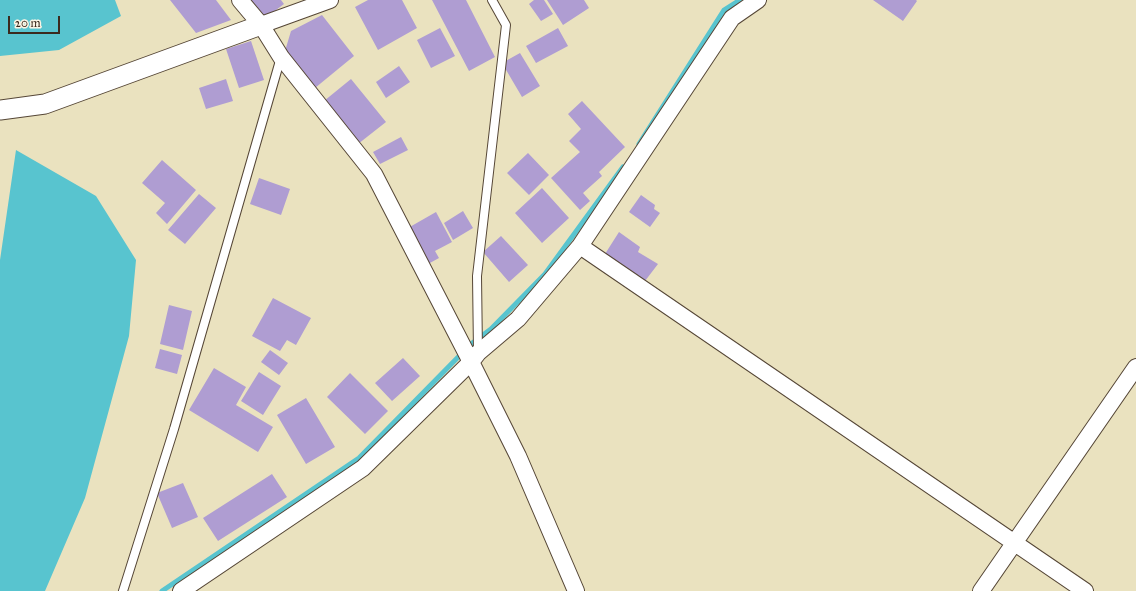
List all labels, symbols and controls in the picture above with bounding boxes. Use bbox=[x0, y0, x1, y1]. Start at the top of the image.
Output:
scale bar bbox=[10, 8, 62, 34]
text: 20 m bbox=[15, 16, 41, 30]

